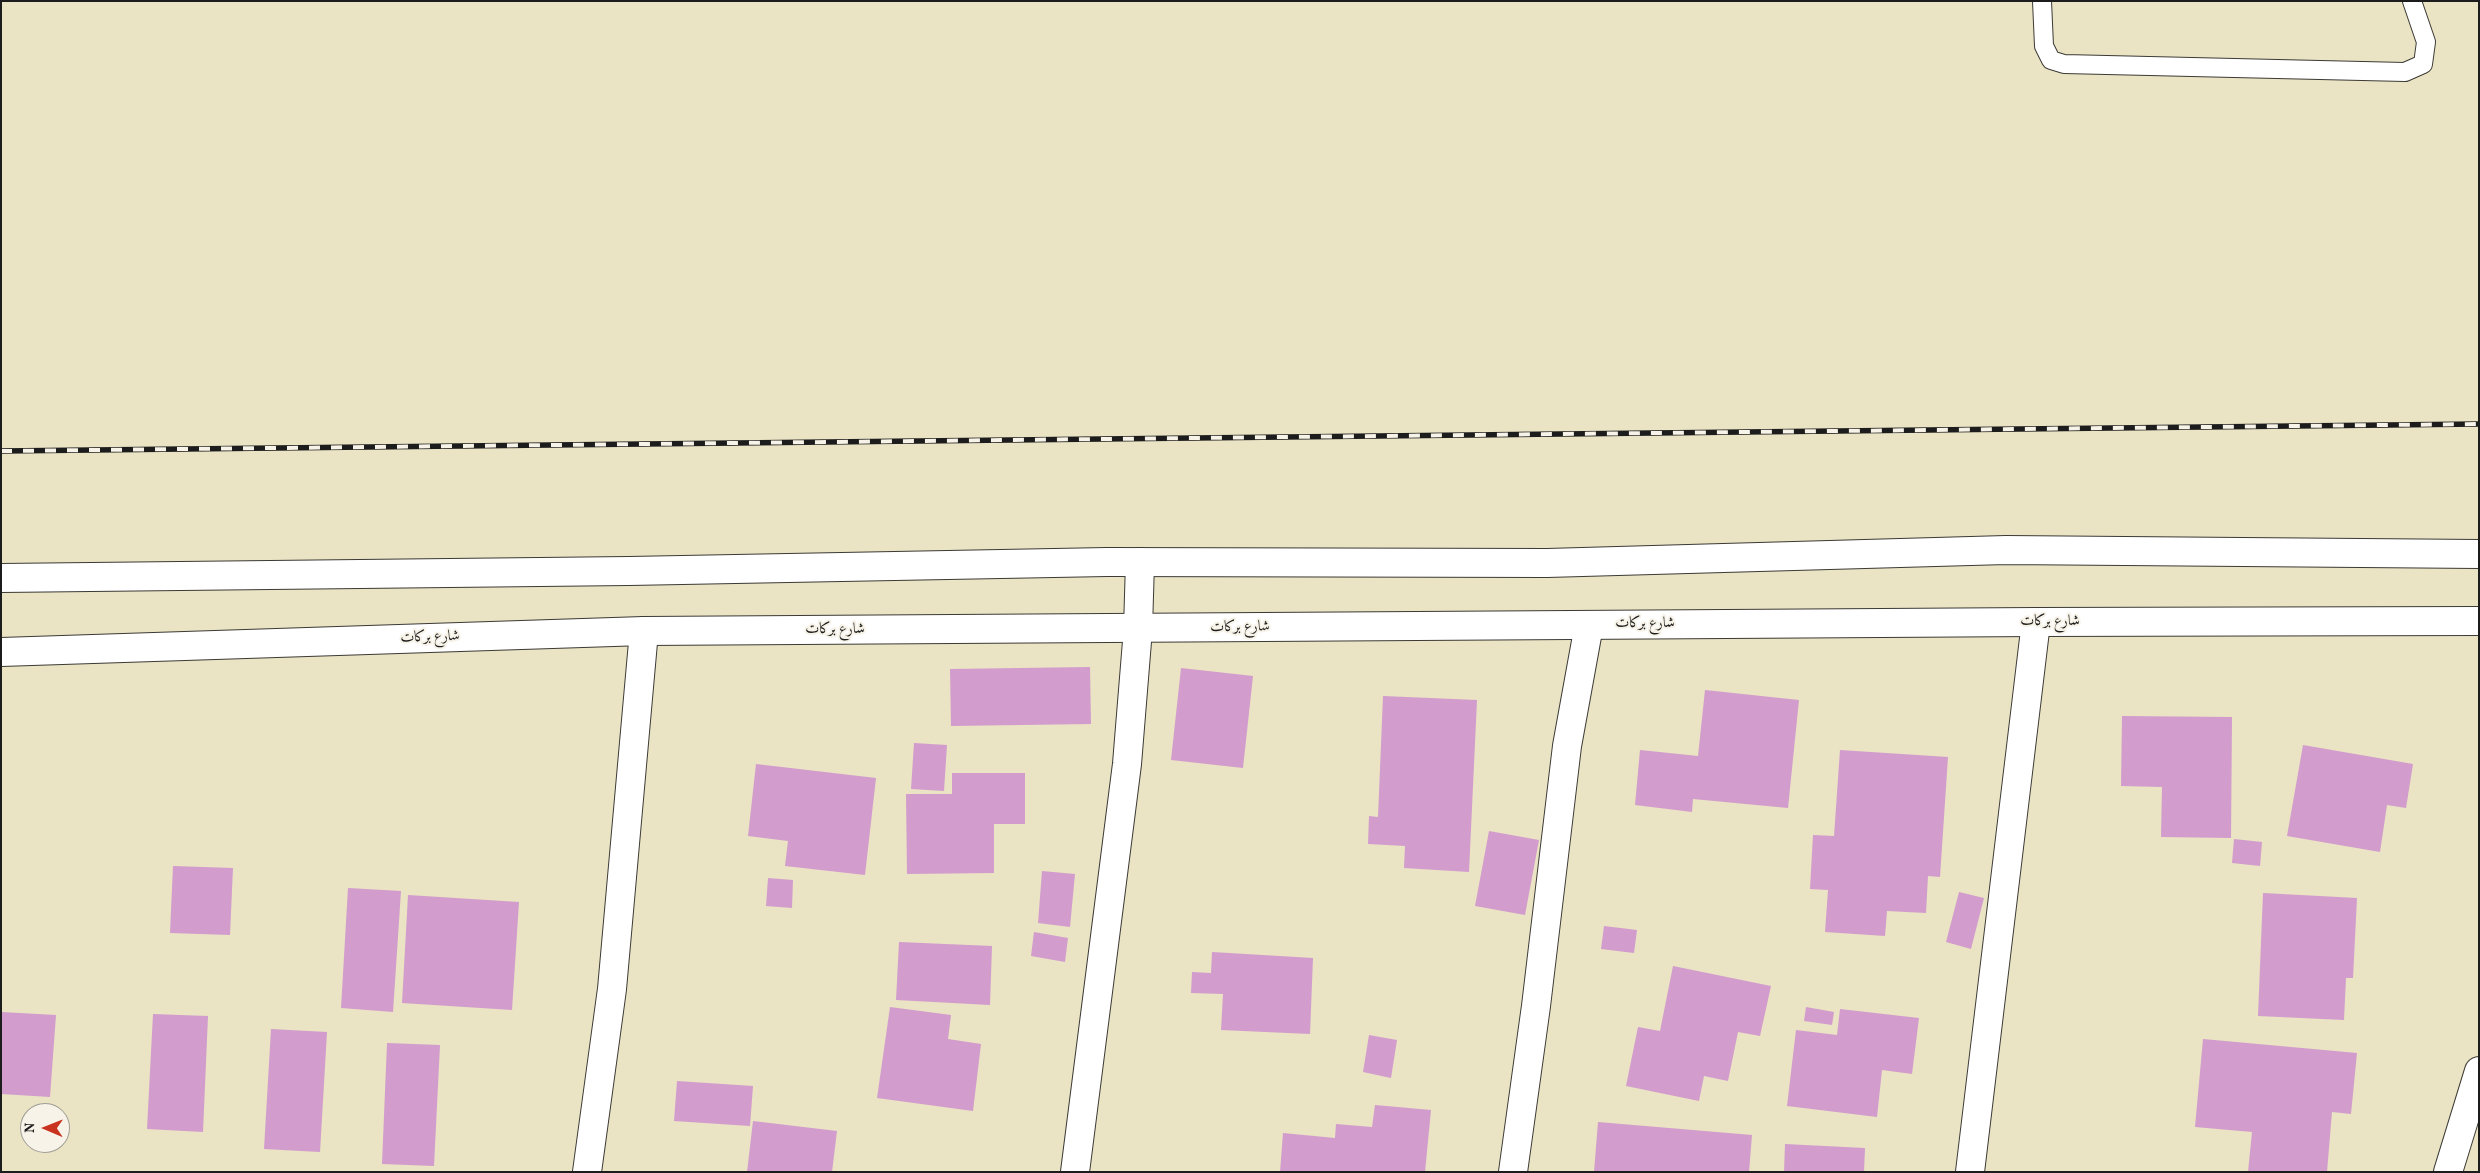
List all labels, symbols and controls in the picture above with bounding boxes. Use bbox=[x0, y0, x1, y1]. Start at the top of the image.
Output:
street label: شارع بركات bbox=[2020, 613, 2080, 631]
street label: شارع بركات bbox=[1615, 615, 1675, 633]
street label: شارع بركات bbox=[1210, 618, 1270, 638]
street label: شارع بركات bbox=[805, 621, 865, 639]
street label: شارع بركات bbox=[400, 628, 460, 648]
north arrow bbox=[20, 1103, 70, 1153]
text: N bbox=[21, 1123, 40, 1133]

